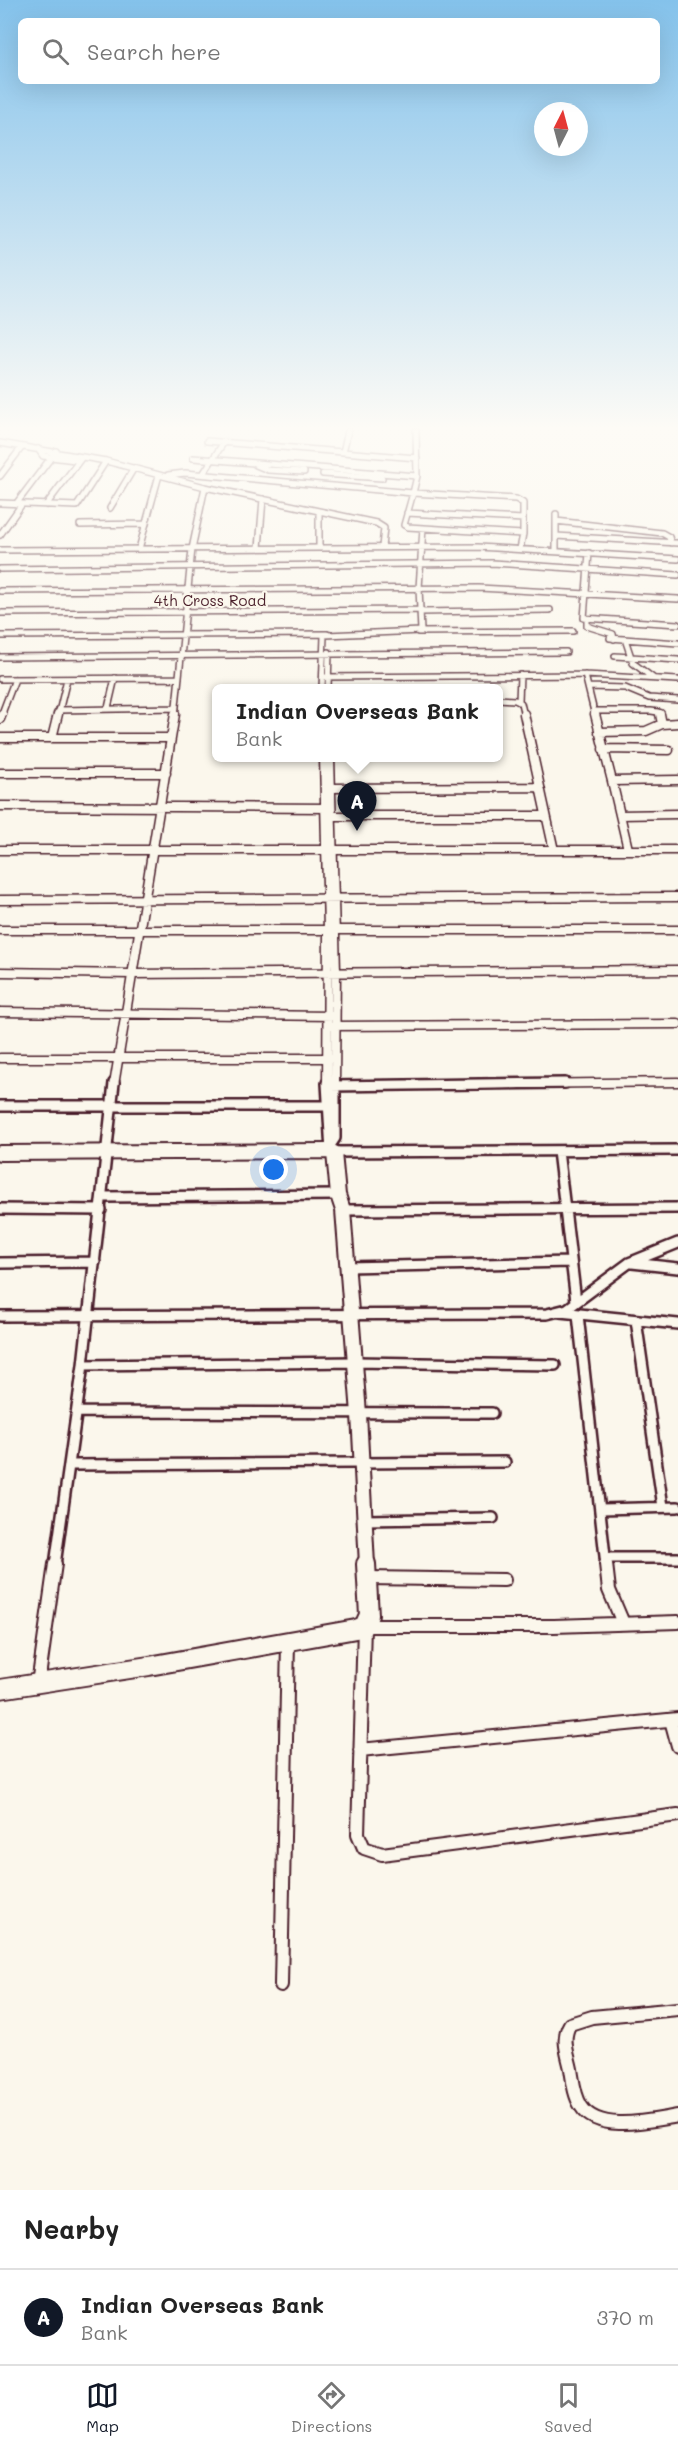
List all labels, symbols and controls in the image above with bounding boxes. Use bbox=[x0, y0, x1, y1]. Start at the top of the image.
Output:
search box bbox=[18, 18, 660, 84]
icon: search bbox=[39, 35, 72, 68]
text: Search here bbox=[87, 37, 221, 66]
north arrow bbox=[534, 102, 588, 156]
street label: 4th Cross Road bbox=[154, 590, 266, 610]
popup bbox=[212, 684, 503, 762]
text: Indian Overseas Bank bbox=[236, 696, 479, 725]
text: Bank bbox=[236, 725, 283, 751]
pin: A bbox=[338, 782, 376, 831]
your location bbox=[259, 1155, 288, 1184]
text: Nearby bbox=[24, 2212, 119, 2246]
text: Indian Overseas Bank bbox=[81, 2290, 324, 2319]
text: A bbox=[37, 2304, 50, 2330]
text: 370 m bbox=[596, 2304, 654, 2330]
text: Bank bbox=[81, 2319, 128, 2345]
tab: Map bbox=[86, 2379, 119, 2436]
tab: Directions bbox=[291, 2379, 372, 2436]
tab: Saved bbox=[544, 2379, 592, 2436]

